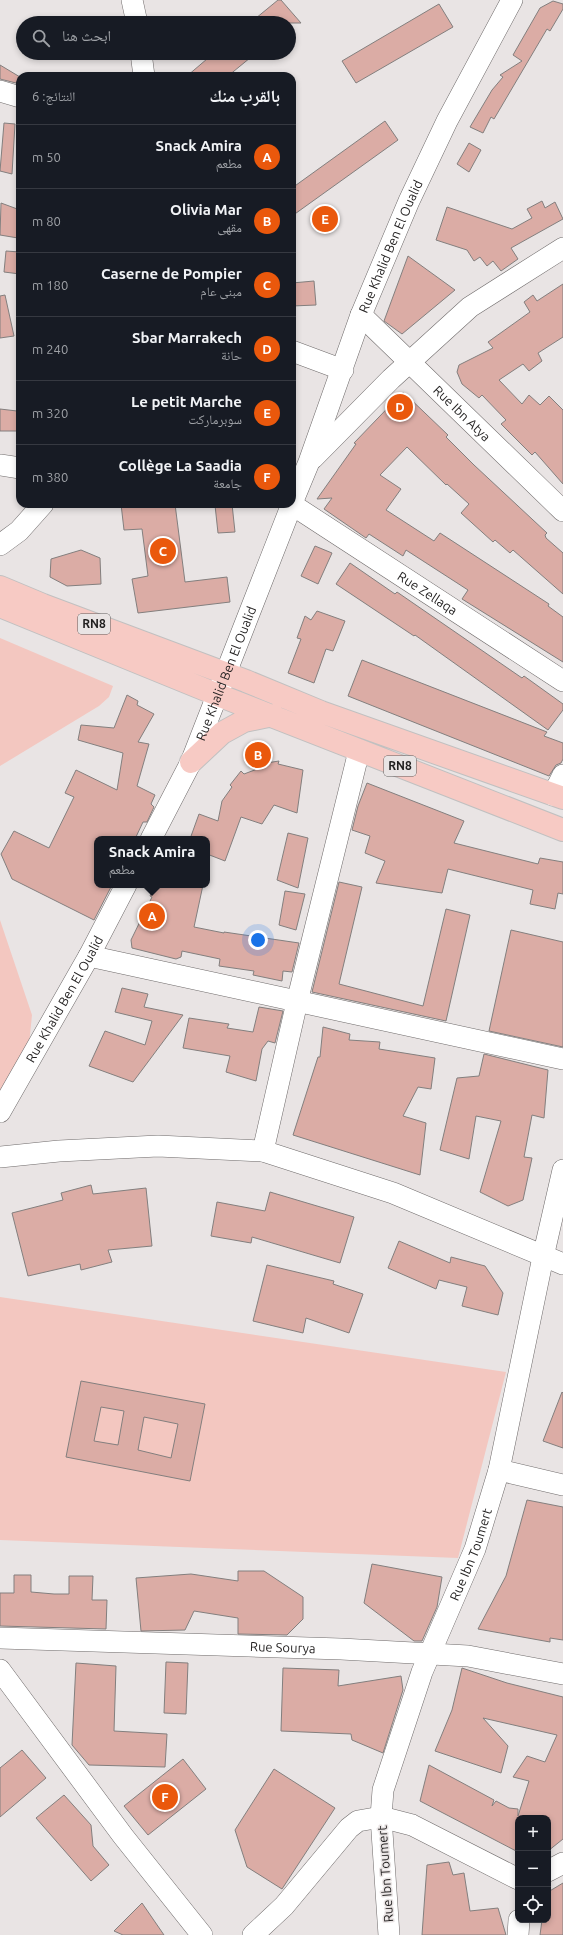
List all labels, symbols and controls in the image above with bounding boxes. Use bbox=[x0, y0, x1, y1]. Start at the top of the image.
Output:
search box bbox=[16, 16, 296, 60]
icon: search bbox=[30, 27, 52, 49]
text: ابحث هنا bbox=[62, 27, 111, 44]
text: بالقرب منك bbox=[210, 86, 280, 105]
text: النتائج: 6 bbox=[32, 89, 75, 103]
text: Snack Amira bbox=[155, 137, 242, 154]
text: 50 m bbox=[32, 150, 61, 164]
text: A bbox=[262, 150, 272, 164]
text: مطعم bbox=[216, 156, 242, 170]
street label: Rue Khalid Ben El Oualid bbox=[356, 178, 425, 315]
text: Olivia Mar bbox=[170, 201, 242, 218]
pin: E bbox=[312, 204, 338, 234]
text: 80 m bbox=[32, 214, 61, 228]
text: B bbox=[263, 214, 271, 228]
text: مقهى bbox=[217, 220, 242, 234]
text: Caserne de Pompier bbox=[101, 265, 242, 282]
text: 180 m bbox=[32, 278, 68, 292]
text: C bbox=[263, 278, 271, 292]
text: مبنى عام bbox=[200, 284, 242, 298]
text: Sbar Marrakech bbox=[132, 329, 242, 346]
text: 240 m bbox=[32, 342, 68, 356]
text: D bbox=[262, 342, 272, 356]
text: حانة bbox=[221, 348, 242, 362]
street label: Rue Ibn Atya bbox=[431, 383, 493, 444]
pin: D bbox=[387, 392, 413, 422]
text: Le petit Marche bbox=[131, 393, 242, 410]
text: 320 m bbox=[32, 406, 68, 420]
text: E bbox=[263, 406, 271, 420]
text: سوبرماركت bbox=[188, 412, 242, 426]
text: Collège La Saadia bbox=[118, 457, 242, 474]
text: 380 m bbox=[32, 470, 68, 484]
text: F bbox=[263, 470, 271, 484]
text: جامعة bbox=[213, 476, 242, 490]
pin: C bbox=[150, 536, 176, 566]
street label: Rue Zellaqa bbox=[395, 568, 460, 617]
street label: Rue Khalid Ben El Oualid bbox=[193, 604, 258, 742]
road number: RN8 bbox=[78, 614, 110, 634]
pin: B bbox=[245, 740, 271, 770]
road number: RN8 bbox=[384, 756, 416, 776]
popup bbox=[94, 836, 210, 888]
text: Snack Amira bbox=[109, 843, 195, 860]
text: مطعم bbox=[109, 862, 135, 876]
pin: A bbox=[139, 901, 165, 931]
your location bbox=[248, 930, 268, 950]
street label: Rue Khalid Ben El Oualid bbox=[23, 933, 105, 1065]
street label: Rue Ibn Toumert bbox=[447, 1507, 494, 1602]
street label: Rue Sourya bbox=[250, 1639, 316, 1655]
pin: F bbox=[152, 1782, 178, 1812]
map controls bbox=[515, 1815, 551, 1923]
button: + bbox=[515, 1815, 551, 1851]
street label: Rue Ibn Toumert bbox=[375, 1825, 395, 1923]
button: − bbox=[515, 1851, 551, 1887]
button: locate bbox=[515, 1887, 551, 1923]

